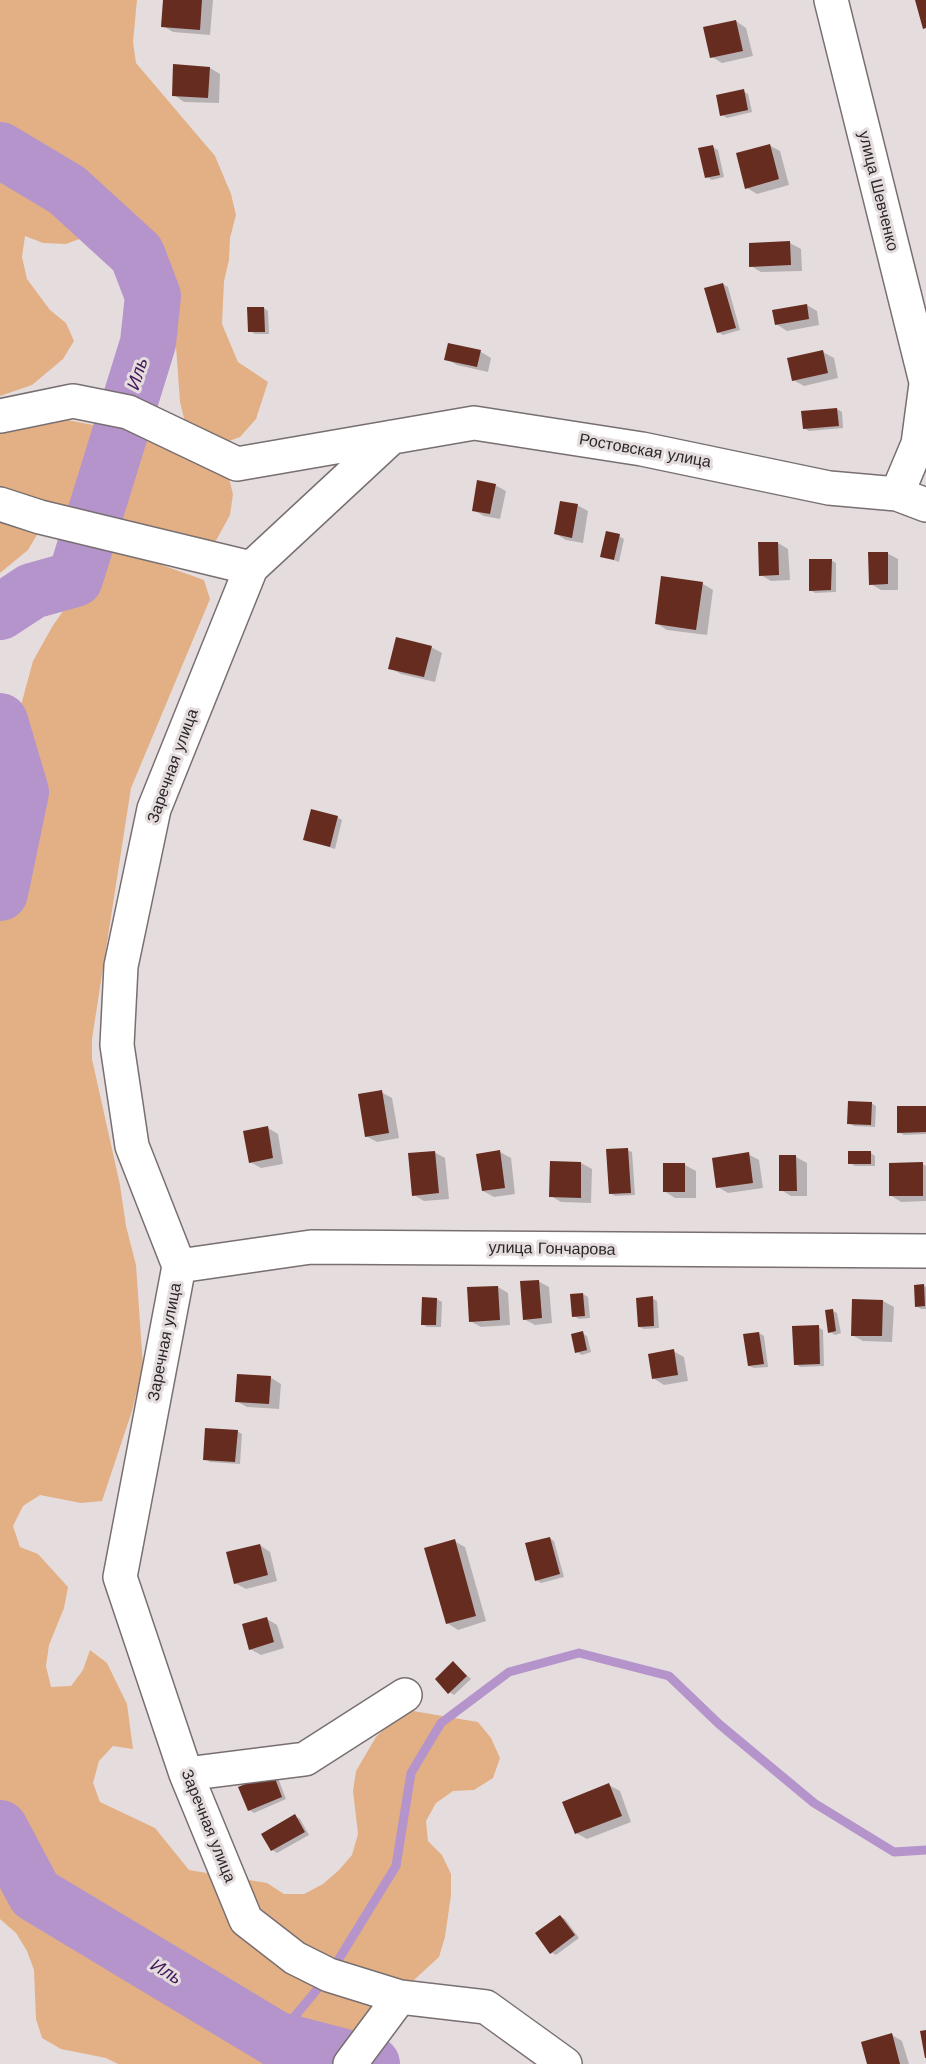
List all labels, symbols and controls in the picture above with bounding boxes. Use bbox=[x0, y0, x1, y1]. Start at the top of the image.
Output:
street label: улица Шевченко bbox=[854, 129, 902, 253]
water label: Иль bbox=[123, 355, 153, 393]
street label: Ростовская улица bbox=[578, 430, 712, 472]
street label: Заречная улица bbox=[143, 706, 203, 826]
street label: улица Гончарова bbox=[488, 1238, 616, 1260]
street label: Заречная улица bbox=[144, 1281, 186, 1403]
street label: Заречная улица bbox=[177, 1767, 239, 1885]
water label: Иль bbox=[147, 1954, 185, 1990]

